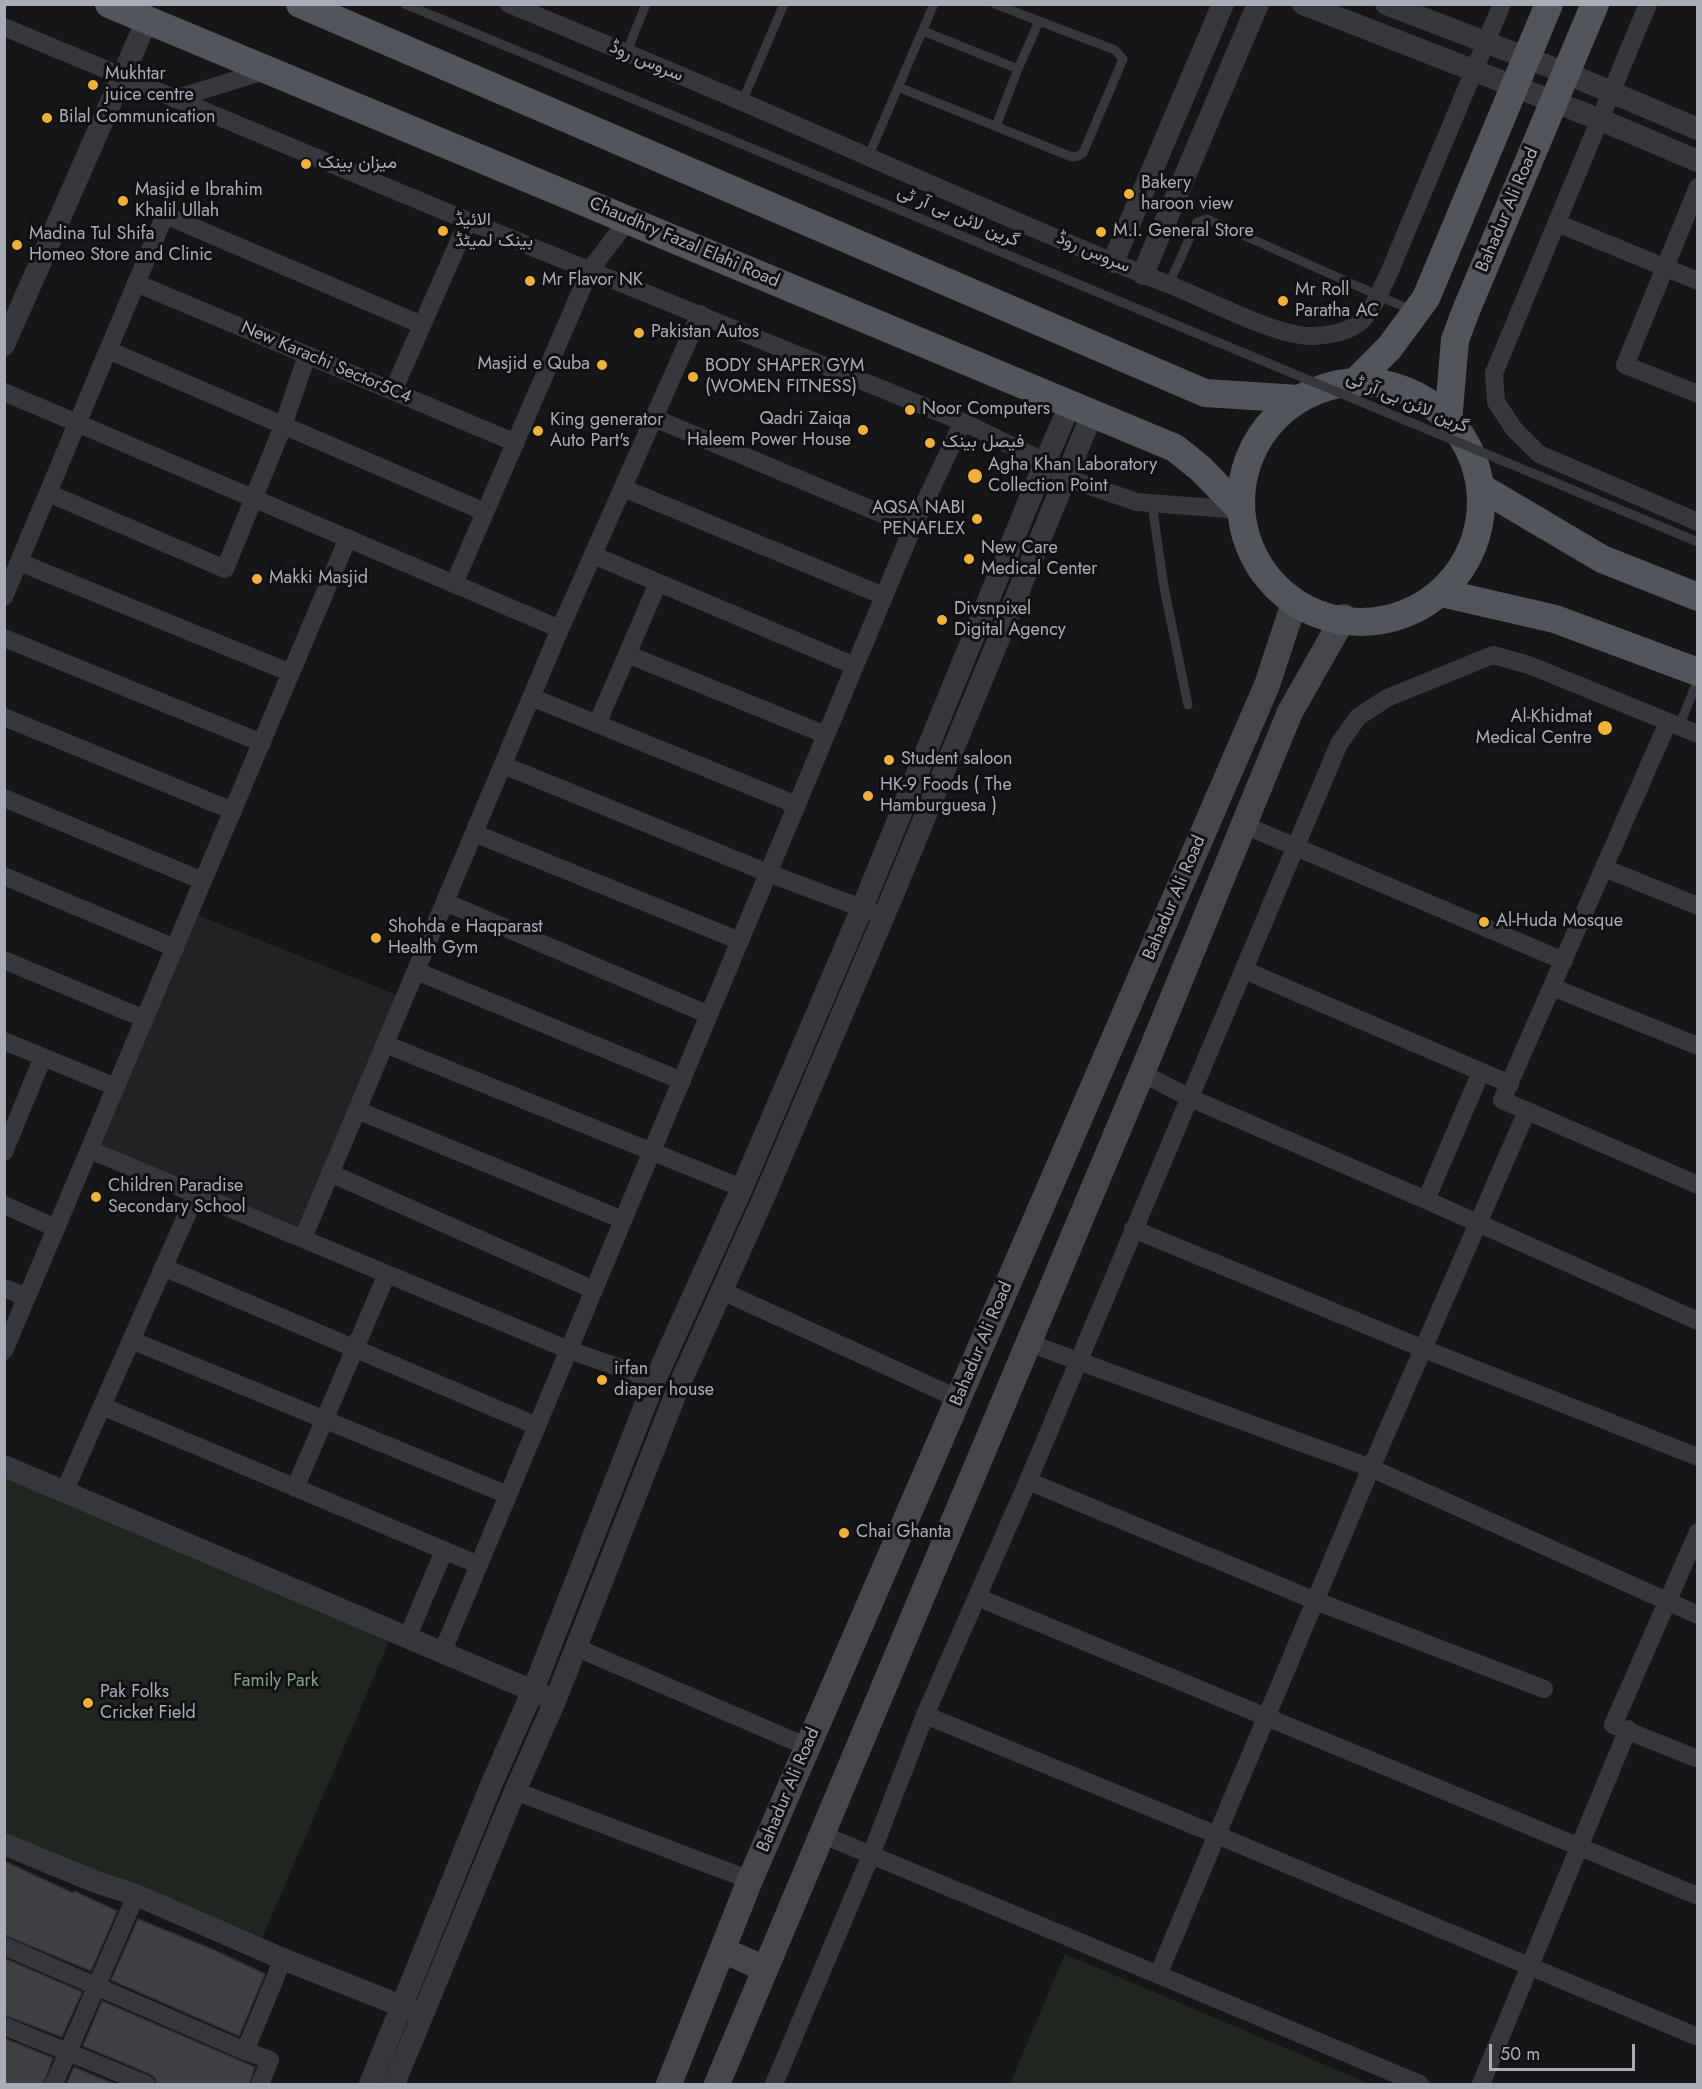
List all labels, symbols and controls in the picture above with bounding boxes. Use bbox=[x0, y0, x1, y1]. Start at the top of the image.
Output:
street label: سروس روڈ bbox=[606, 37, 686, 87]
place label: Mukhtar juice centre bbox=[105, 64, 194, 106]
marker: Mukhtar juice centre bbox=[86, 78, 100, 92]
place label: Bilal Communication bbox=[59, 107, 215, 129]
marker: Bilal Communication bbox=[40, 111, 54, 125]
street label: Bahadur Ali Road bbox=[1472, 145, 1544, 275]
place label: میزان بینک bbox=[318, 153, 397, 175]
marker: میزان بینک bbox=[299, 157, 313, 171]
place label: Bakery haroon view bbox=[1141, 173, 1233, 216]
place label: Masjid e Ibrahim Khalil Ullah bbox=[135, 180, 263, 222]
street label: گرین لائن بی آر ٹی bbox=[894, 182, 1022, 252]
marker: Bakery haroon view bbox=[1122, 187, 1136, 201]
street label: Chaudhry Fazal Elahi Road bbox=[586, 193, 782, 293]
marker: Masjid e Ibrahim Khalil Ullah bbox=[116, 194, 130, 208]
place label: الائیڈ بینک لمیٹڈ bbox=[455, 210, 533, 252]
place label: M.I. General Store bbox=[1113, 221, 1254, 243]
place label: Madina Tul Shifa Homeo Store and Clinic bbox=[29, 224, 212, 266]
marker: الائیڈ بینک لمیٹڈ bbox=[436, 224, 450, 238]
marker: M.I. General Store bbox=[1094, 225, 1108, 239]
street label: سروس روڈ bbox=[1053, 228, 1133, 278]
marker: Madina Tul Shifa Homeo Store and Clinic bbox=[10, 238, 24, 252]
place label: Mr Flavor NK bbox=[542, 270, 643, 292]
marker: Mr Flavor NK bbox=[523, 274, 537, 288]
place label: Mr Roll Paratha AC bbox=[1295, 280, 1379, 322]
marker: Mr Roll Paratha AC bbox=[1276, 294, 1290, 308]
street label: New Karachi Sector5C4 bbox=[237, 317, 415, 409]
place label: Pakistan Autos bbox=[651, 322, 759, 344]
marker: Pakistan Autos bbox=[632, 326, 646, 340]
place label: Masjid e Quba bbox=[477, 354, 590, 376]
place label: BODY SHAPER GYM (WOMEN FITNESS) bbox=[705, 356, 864, 398]
marker: Masjid e Quba bbox=[595, 358, 609, 372]
street label: گرین لائن بی آر ٹی bbox=[1343, 368, 1471, 438]
marker: BODY SHAPER GYM (WOMEN FITNESS) bbox=[686, 370, 700, 384]
place label: Noor Computers bbox=[922, 399, 1050, 421]
marker: Noor Computers bbox=[903, 403, 917, 417]
place label: Qadri Zaiqa Haleem Power House bbox=[687, 409, 851, 452]
place label: King generator Auto Part's bbox=[550, 410, 663, 452]
marker: Qadri Zaiqa Haleem Power House bbox=[856, 423, 870, 437]
marker: King generator Auto Part's bbox=[531, 424, 545, 438]
place label: فیصل بینک bbox=[942, 432, 1025, 454]
marker: فیصل بینک bbox=[923, 436, 937, 450]
place label: Agha Khan Laboratory Collection Point bbox=[988, 455, 1157, 498]
marker: Agha Khan Laboratory Collection Point bbox=[966, 467, 984, 485]
place label: AQSA NABI PENAFLEX bbox=[872, 498, 965, 540]
marker: AQSA NABI PENAFLEX bbox=[970, 512, 984, 526]
place label: New Care Medical Center bbox=[981, 538, 1097, 580]
marker: New Care Medical Center bbox=[962, 552, 976, 566]
place label: Makki Masjid bbox=[269, 568, 368, 590]
marker: Makki Masjid bbox=[250, 572, 264, 586]
place label: Divsnpixel Digital Agency bbox=[954, 599, 1066, 642]
marker: Divsnpixel Digital Agency bbox=[935, 613, 949, 627]
place label: Al-Khidmat Medical Centre bbox=[1476, 707, 1592, 750]
marker: Al-Khidmat Medical Centre bbox=[1596, 719, 1614, 737]
place label: Student saloon bbox=[901, 749, 1012, 771]
marker: Student saloon bbox=[882, 753, 896, 767]
place label: HK-9 Foods ( The Hamburguesa ) bbox=[880, 775, 1012, 818]
marker: HK-9 Foods ( The Hamburguesa ) bbox=[861, 789, 875, 803]
street label: Bahadur Ali Road bbox=[1139, 833, 1211, 963]
place label: Al-Huda Mosque bbox=[1496, 911, 1623, 933]
marker: Al-Huda Mosque bbox=[1477, 915, 1491, 929]
place label: Shohda e Haqparast Health Gym bbox=[388, 917, 543, 960]
marker: Shohda e Haqparast Health Gym bbox=[369, 931, 383, 945]
place label: Children Paradise Secondary School bbox=[108, 1176, 246, 1218]
marker: Children Paradise Secondary School bbox=[89, 1190, 103, 1204]
street label: Bahadur Ali Road bbox=[946, 1279, 1018, 1409]
place label: irfan diaper house bbox=[614, 1359, 714, 1402]
marker: irfan diaper house bbox=[595, 1373, 609, 1387]
place label: Chai Ghanta bbox=[856, 1522, 951, 1544]
marker: Chai Ghanta bbox=[837, 1526, 851, 1540]
park label: Family Park bbox=[233, 1671, 319, 1693]
place label: Pak Folks Cricket Field bbox=[100, 1682, 196, 1724]
marker: Pak Folks Cricket Field bbox=[81, 1696, 95, 1710]
street label: Bahadur Ali Road bbox=[753, 1725, 825, 1855]
scale bar bbox=[1492, 2032, 1638, 2070]
text: 50 m bbox=[1500, 2041, 1540, 2067]

